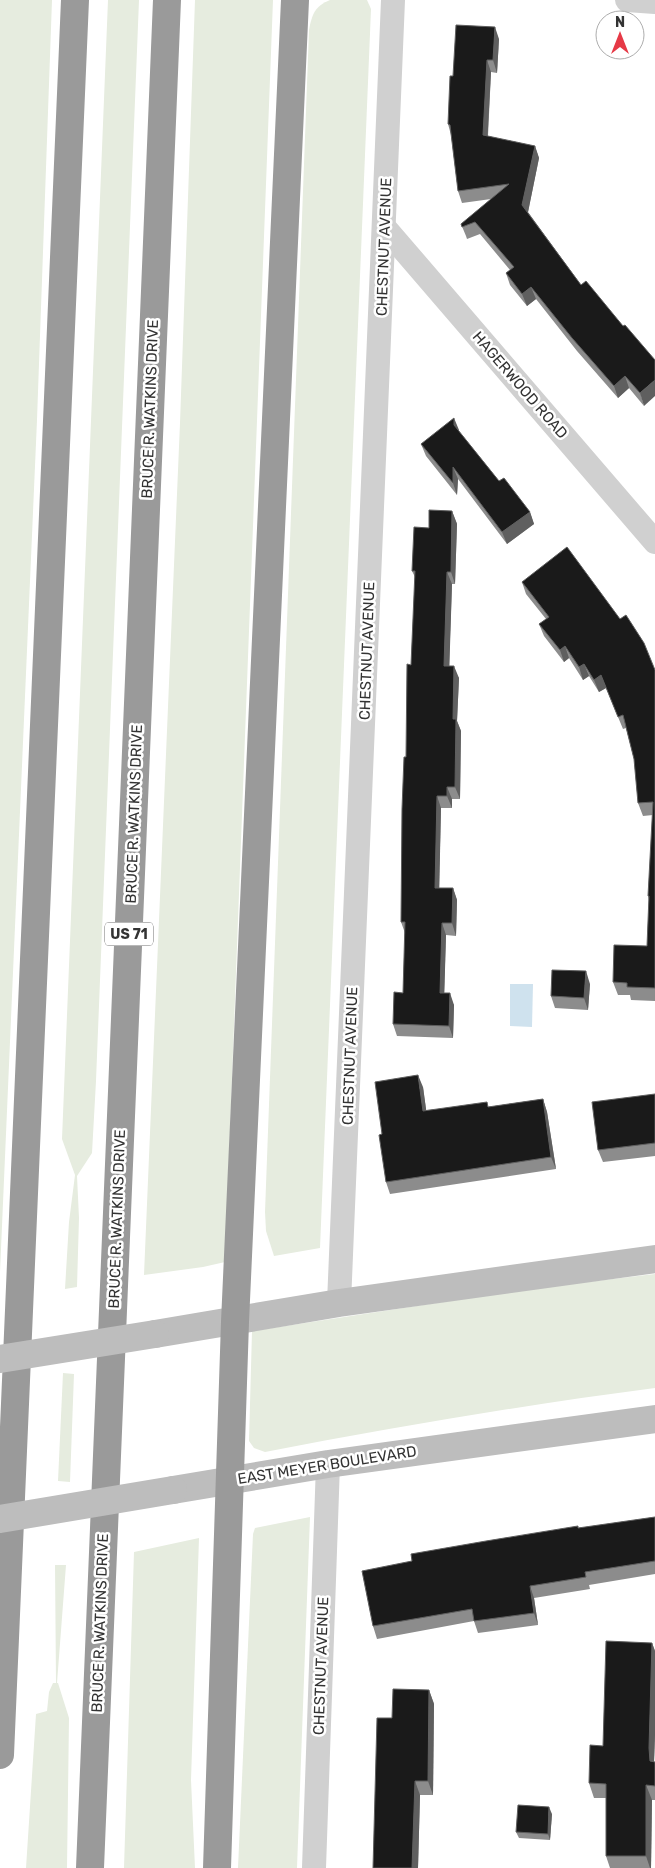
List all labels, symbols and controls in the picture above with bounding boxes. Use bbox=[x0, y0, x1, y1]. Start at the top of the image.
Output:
north arrow bbox=[595, 10, 645, 60]
text: N bbox=[615, 14, 625, 31]
street label: CHESTNUT AVENUE bbox=[373, 177, 395, 317]
street label: BRUCE R. WATKINS DRIVE bbox=[138, 319, 162, 499]
street label: HAGERWOOD ROAD bbox=[469, 328, 571, 442]
street label: CHESTNUT AVENUE bbox=[356, 581, 378, 721]
street label: BRUCE R. WATKINS DRIVE bbox=[122, 724, 146, 904]
road number: US 71 bbox=[105, 922, 153, 946]
street label: CHESTNUT AVENUE bbox=[339, 986, 361, 1126]
street label: BRUCE R. WATKINS DRIVE bbox=[105, 1129, 129, 1309]
street label: EAST MEYER BOULEVARD bbox=[236, 1442, 418, 1488]
street label: BRUCE R. WATKINS DRIVE bbox=[88, 1533, 112, 1713]
street label: CHESTNUT AVENUE bbox=[310, 1596, 332, 1736]

